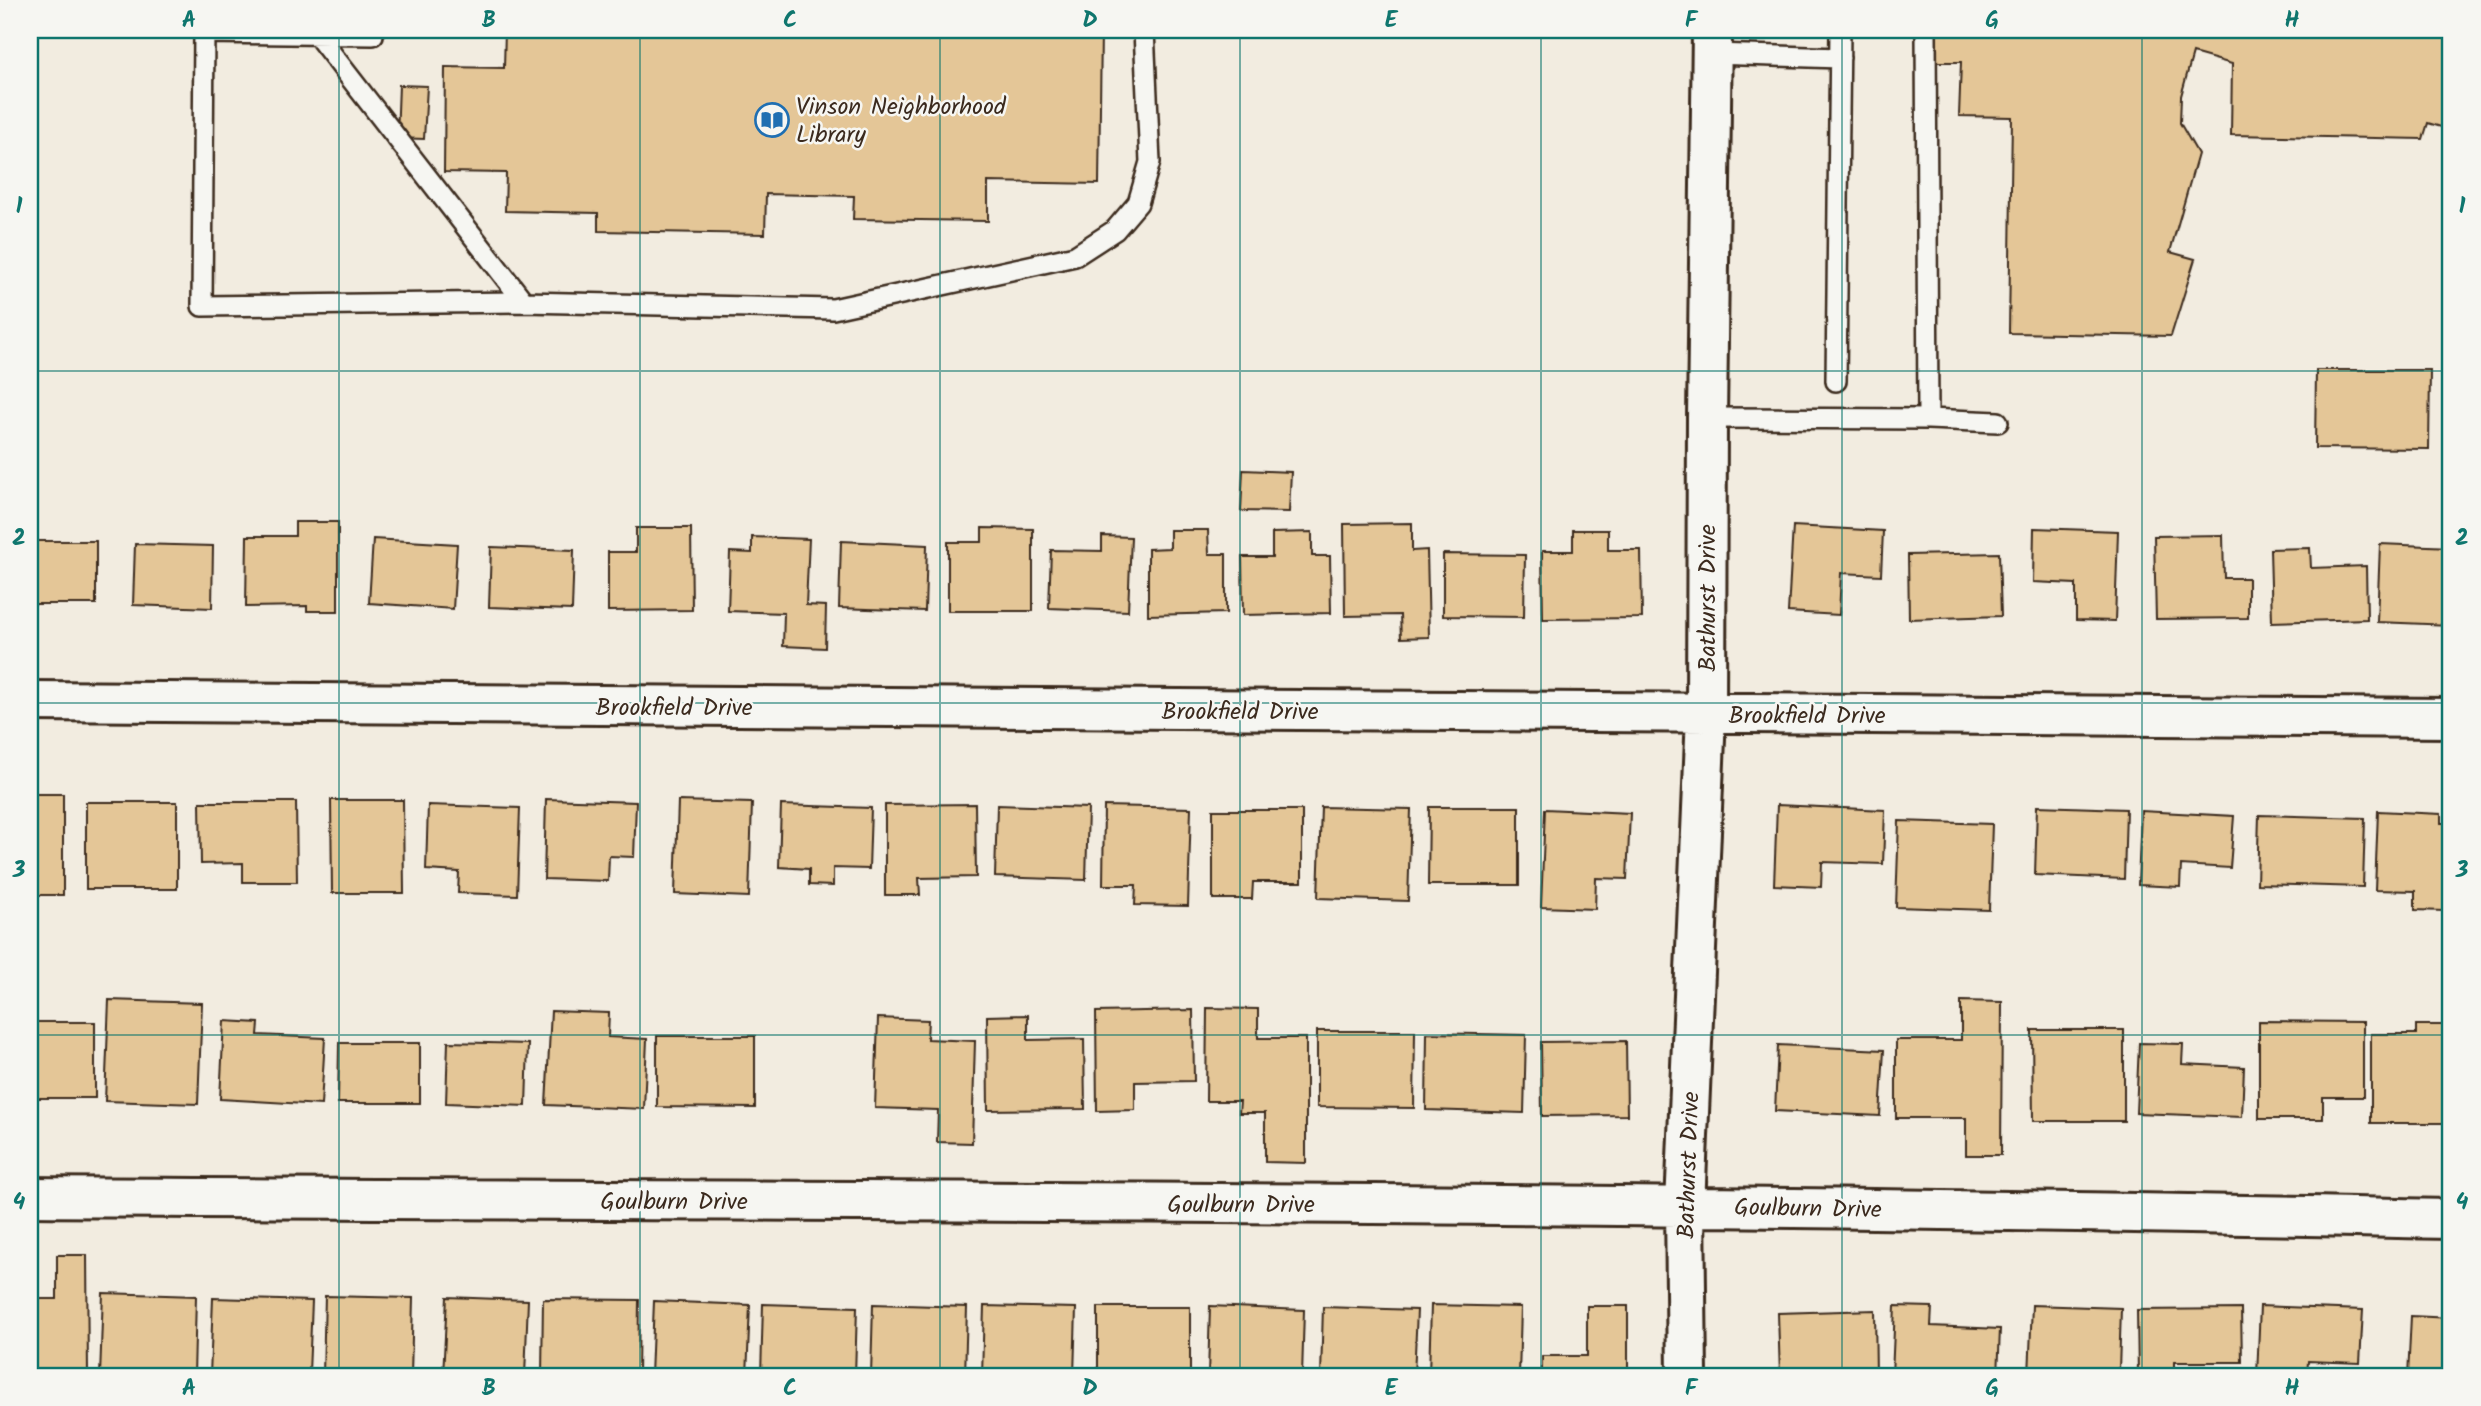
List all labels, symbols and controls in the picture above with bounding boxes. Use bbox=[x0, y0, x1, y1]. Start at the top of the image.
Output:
text: A bbox=[182, 3, 196, 39]
text: B bbox=[482, 3, 496, 39]
text: C bbox=[783, 3, 797, 39]
text: D bbox=[1082, 3, 1098, 39]
text: E bbox=[1385, 3, 1399, 39]
text: F bbox=[1685, 3, 1699, 39]
text: G bbox=[1985, 3, 1999, 39]
text: H bbox=[2285, 3, 2300, 39]
place label: Vinson Neighborhood Library bbox=[796, 88, 1007, 155]
library icon: Vinson Neighborhood Library bbox=[753, 101, 791, 139]
text: 1 bbox=[16, 189, 23, 225]
text: 1 bbox=[2459, 189, 2466, 225]
text: 2 bbox=[12, 521, 26, 557]
text: 2 bbox=[2455, 521, 2469, 557]
street label: Bathurst Drive bbox=[1689, 524, 1728, 672]
street label: Brookfield Drive bbox=[595, 689, 753, 728]
street label: Brookfield Drive bbox=[1161, 693, 1319, 732]
street label: Brookfield Drive bbox=[1728, 697, 1886, 736]
text: 3 bbox=[12, 853, 26, 889]
text: 3 bbox=[2455, 853, 2469, 889]
street label: Bathurst Drive bbox=[1667, 1091, 1712, 1239]
street label: Goulburn Drive bbox=[600, 1183, 748, 1222]
text: 4 bbox=[13, 1185, 26, 1221]
text: 4 bbox=[2456, 1185, 2469, 1221]
street label: Goulburn Drive bbox=[1167, 1186, 1315, 1225]
street label: Goulburn Drive bbox=[1734, 1189, 1882, 1230]
text: A bbox=[182, 1371, 196, 1406]
text: B bbox=[482, 1371, 496, 1406]
text: C bbox=[783, 1371, 797, 1406]
text: D bbox=[1082, 1371, 1098, 1406]
text: E bbox=[1385, 1371, 1399, 1406]
text: F bbox=[1685, 1371, 1699, 1406]
text: G bbox=[1985, 1371, 1999, 1406]
text: H bbox=[2285, 1371, 2300, 1406]

